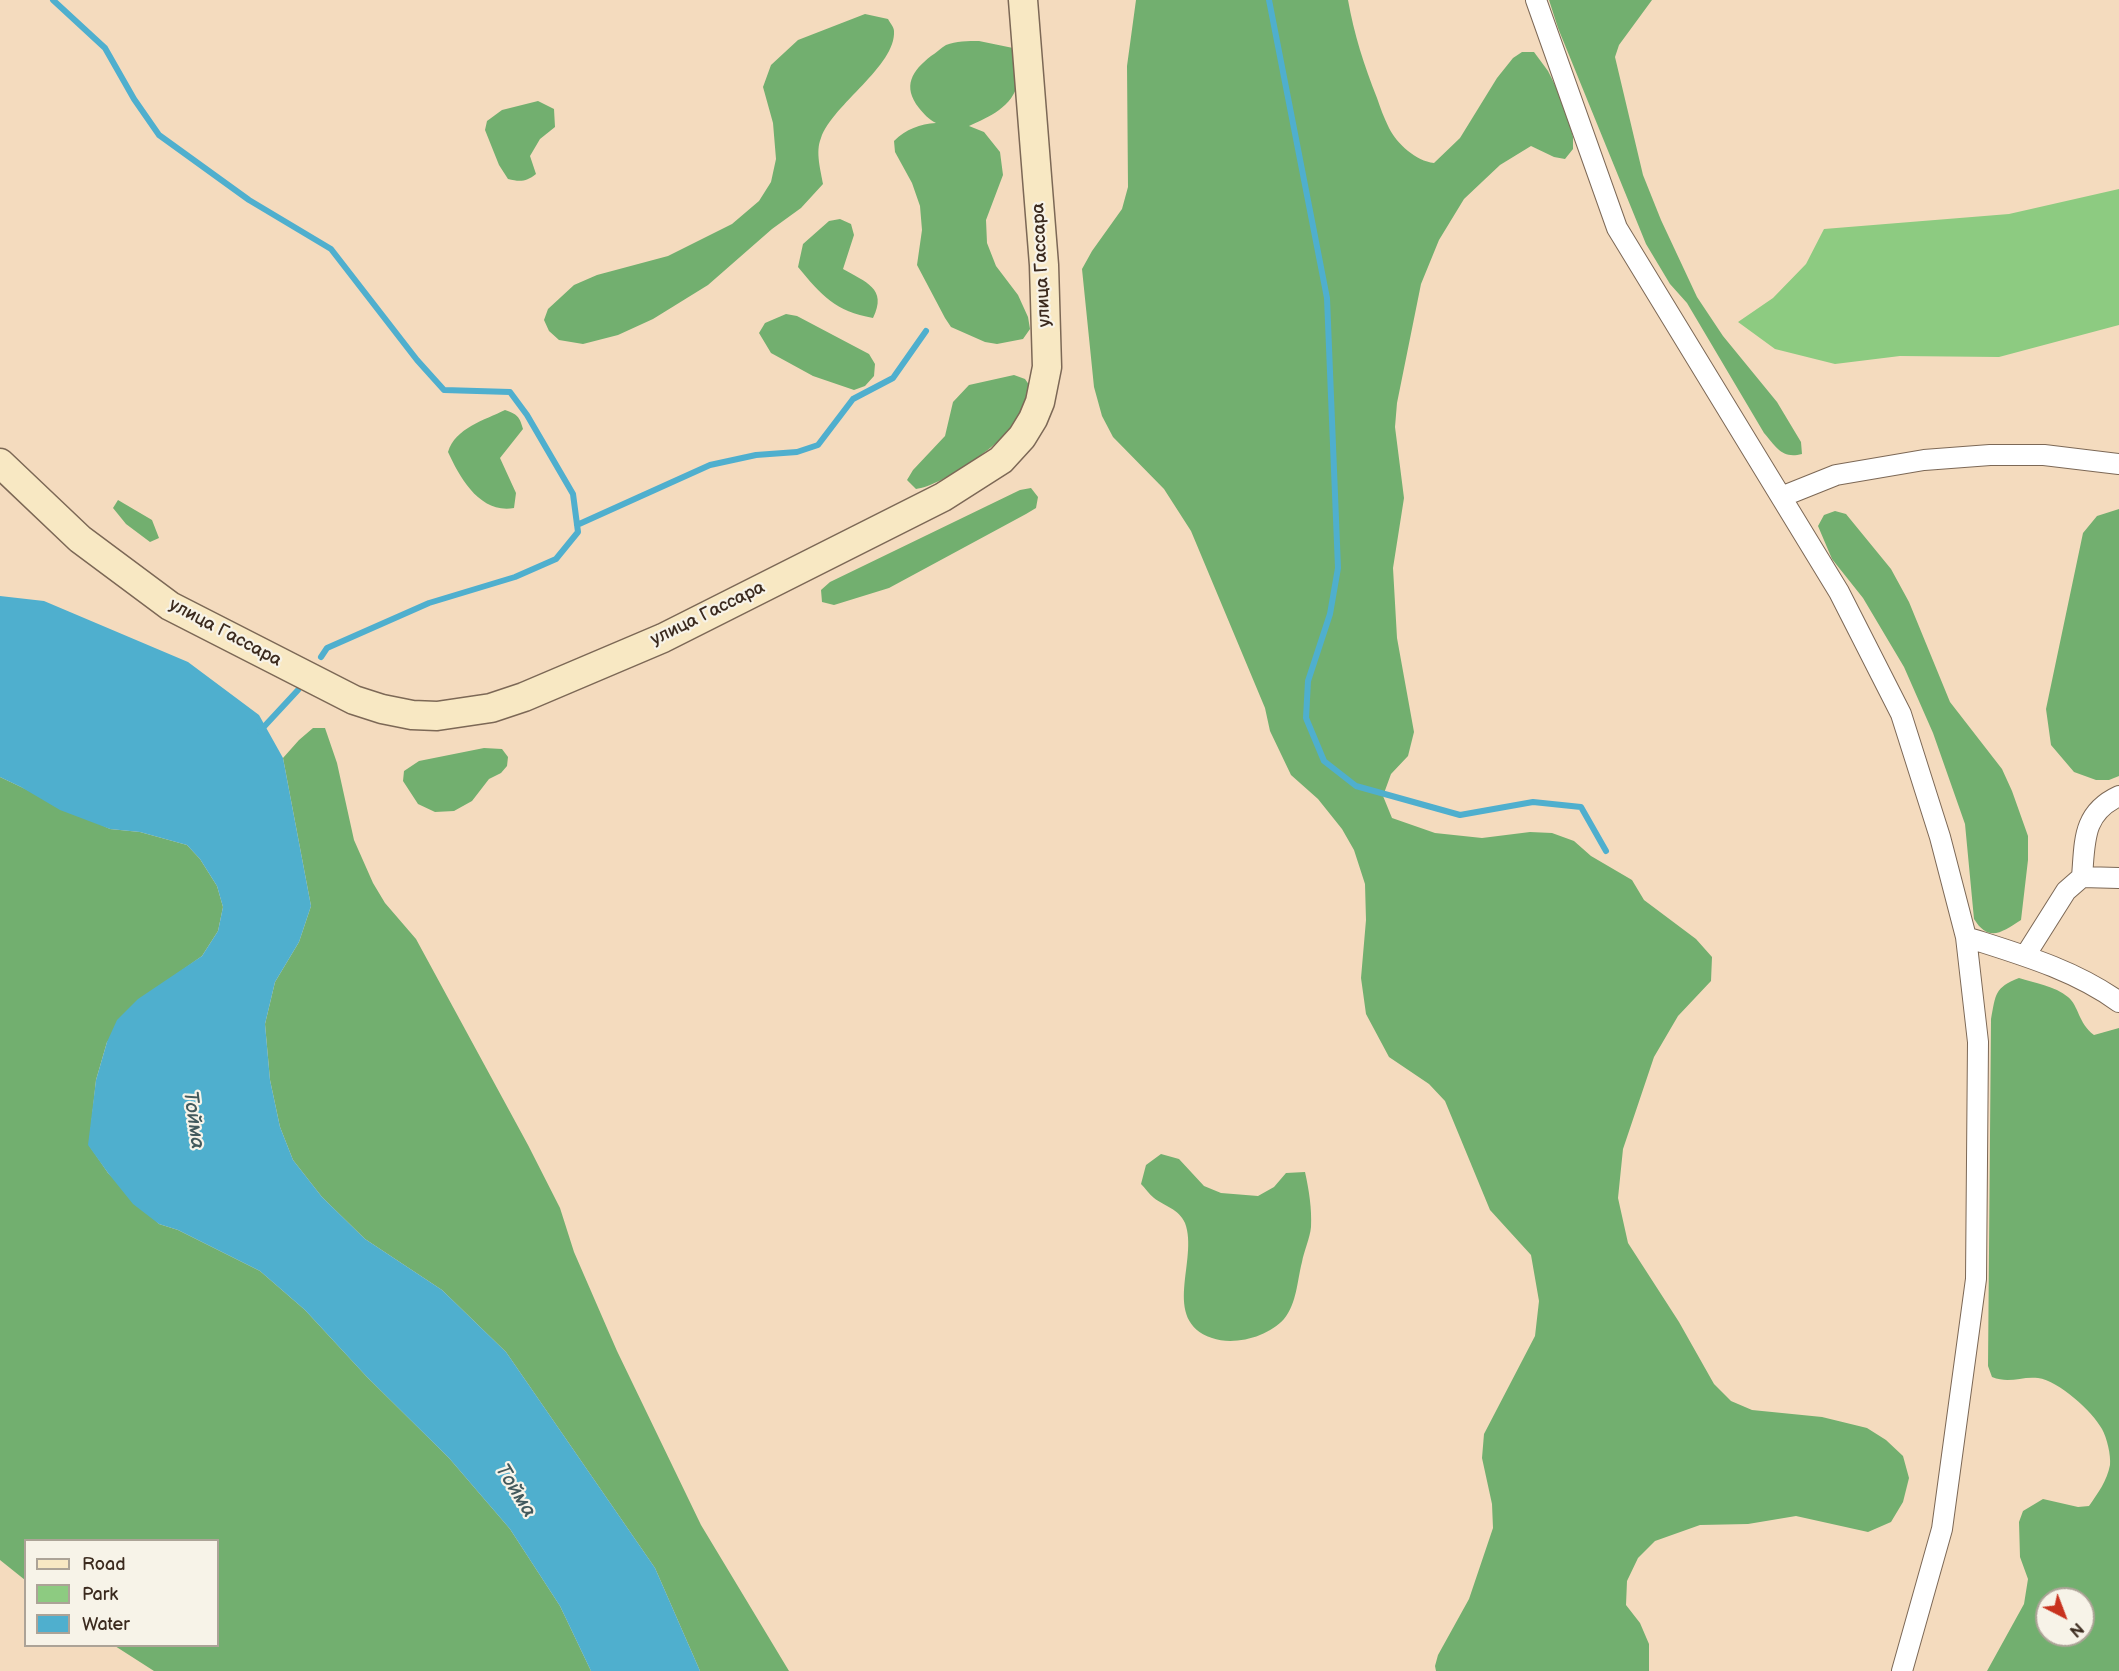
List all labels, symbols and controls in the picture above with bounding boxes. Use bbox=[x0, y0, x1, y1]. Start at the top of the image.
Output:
street label: улица Гассара bbox=[1028, 202, 1056, 328]
street label: улица Гассара bbox=[647, 577, 769, 651]
street label: улица Гассара bbox=[165, 594, 285, 672]
water label: Тойма bbox=[177, 1089, 209, 1151]
water label: Тойма bbox=[489, 1460, 541, 1522]
legend bbox=[24, 1539, 219, 1647]
text: Road bbox=[82, 1554, 126, 1575]
text: Park bbox=[82, 1584, 118, 1605]
north arrow bbox=[2035, 1587, 2095, 1647]
text: Water bbox=[82, 1614, 130, 1635]
text: N bbox=[2065, 1618, 2087, 1640]

